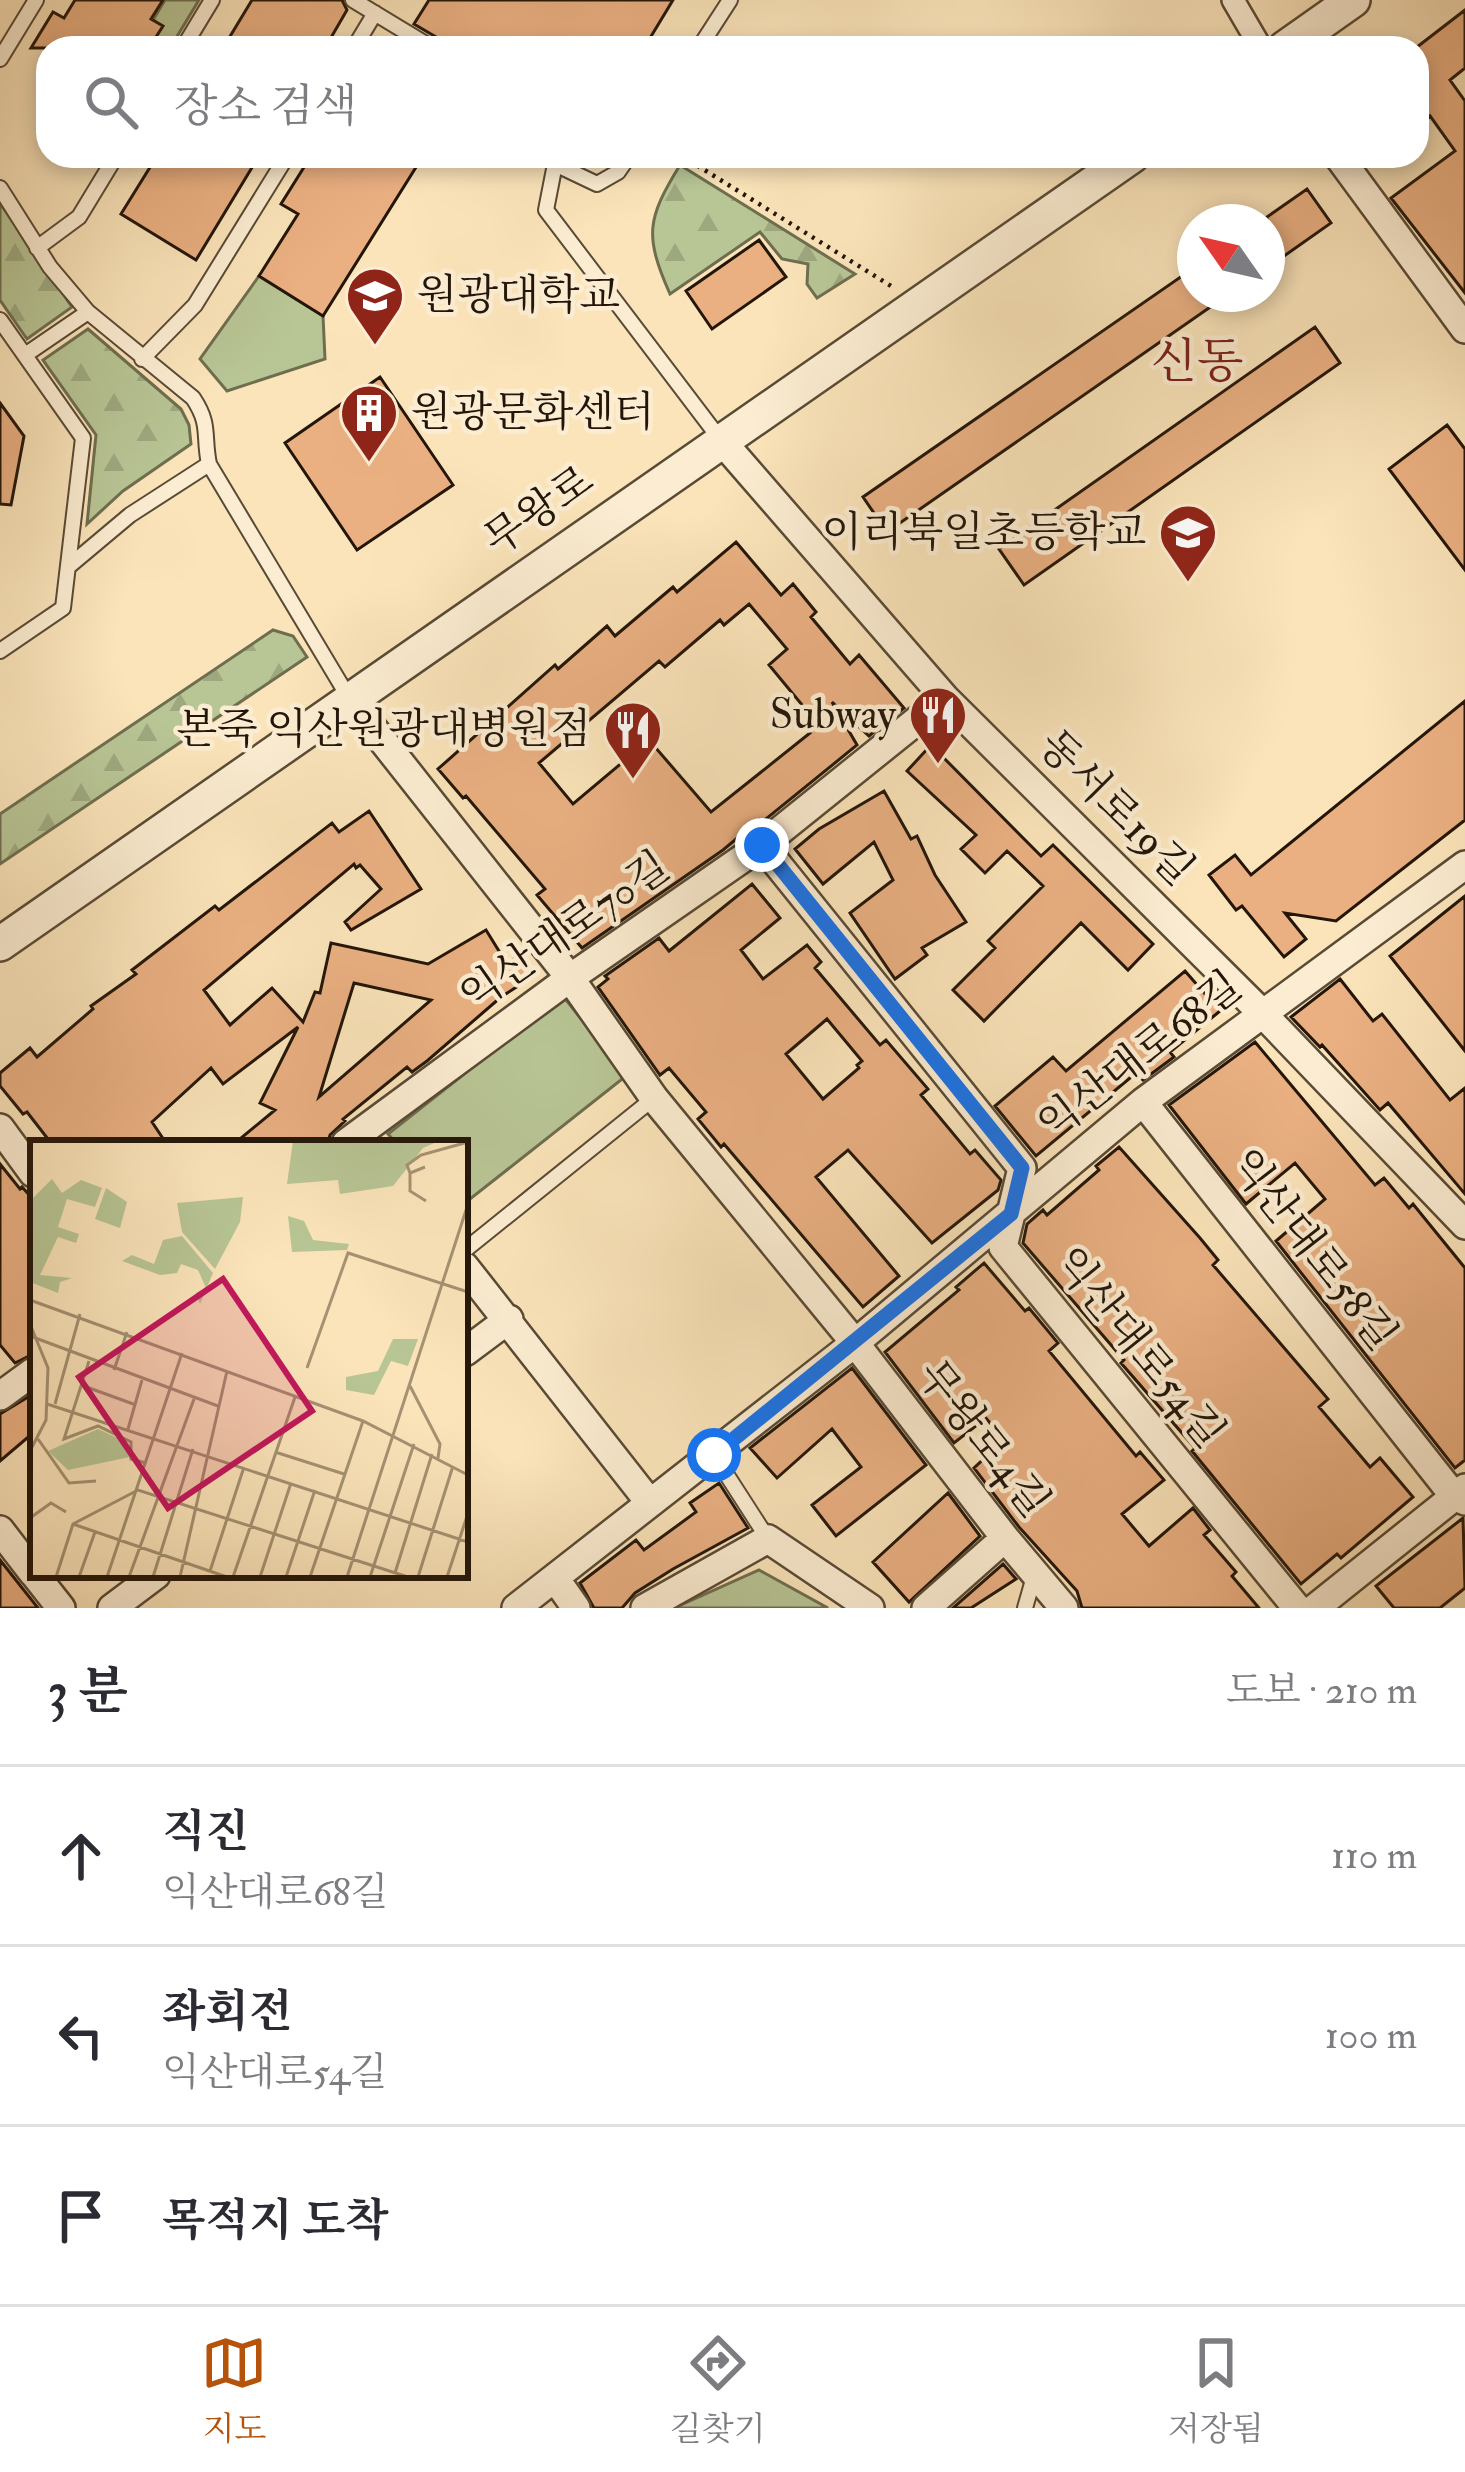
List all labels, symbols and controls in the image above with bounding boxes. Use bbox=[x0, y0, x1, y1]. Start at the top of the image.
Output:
search box bbox=[36, 36, 1429, 168]
icon: search bbox=[78, 69, 144, 135]
text: 장소 검색 bbox=[174, 79, 357, 135]
north arrow bbox=[1177, 204, 1285, 312]
school or university icon: 원광대학교 bbox=[344, 265, 406, 347]
place label: 원광대학교 bbox=[417, 270, 620, 322]
district label: 신동 bbox=[1151, 332, 1243, 392]
building icon: 원광문화센터 bbox=[338, 382, 400, 464]
place label: 원광문화센터 bbox=[411, 387, 654, 439]
street label: 무왕로 bbox=[474, 455, 604, 567]
school or university icon: 이리북일초등학교 bbox=[1157, 502, 1219, 584]
place label: 이리북일초등학교 bbox=[821, 507, 1146, 559]
restaurant icon: Subway bbox=[907, 684, 969, 766]
place label: Subway bbox=[770, 689, 897, 741]
restaurant icon: 본죽 익산원광대병원점 bbox=[602, 699, 664, 781]
place label: 본죽 익산원광대병원점 bbox=[176, 704, 591, 756]
street label: 동서로19길 bbox=[1027, 719, 1205, 897]
route end bbox=[735, 818, 789, 872]
street label: 익산대로70길 bbox=[450, 841, 680, 1023]
street label: 익산대로68길 bbox=[1028, 960, 1252, 1152]
street label: 익산대로58길 bbox=[1218, 1139, 1408, 1361]
inset map bbox=[30, 1140, 468, 1578]
street label: 익산대로54길 bbox=[1042, 1237, 1236, 1459]
street label: 무왕로4길 bbox=[906, 1350, 1060, 1528]
route start bbox=[687, 1428, 741, 1482]
text: 3 분 bbox=[48, 1660, 128, 1724]
text: 도보 · 210 m bbox=[1226, 1666, 1417, 1715]
text: 직진 bbox=[162, 1804, 249, 1860]
icon: ahead bbox=[48, 1823, 114, 1889]
text: 110 m bbox=[1331, 1831, 1417, 1880]
text: 익산대로68길 bbox=[162, 1868, 388, 1917]
text: 좌회전 bbox=[162, 1984, 292, 2040]
icon: left bbox=[48, 2003, 114, 2069]
text: 100 m bbox=[1325, 2011, 1417, 2060]
text: 익산대로54길 bbox=[162, 2048, 388, 2097]
icon: arrive bbox=[48, 2183, 114, 2249]
text: 목적지 도착 bbox=[162, 2193, 389, 2249]
tab: 지도 bbox=[201, 2330, 267, 2450]
tab: 길찾기 bbox=[670, 2330, 765, 2450]
tab: 저장됨 bbox=[1168, 2330, 1264, 2450]

